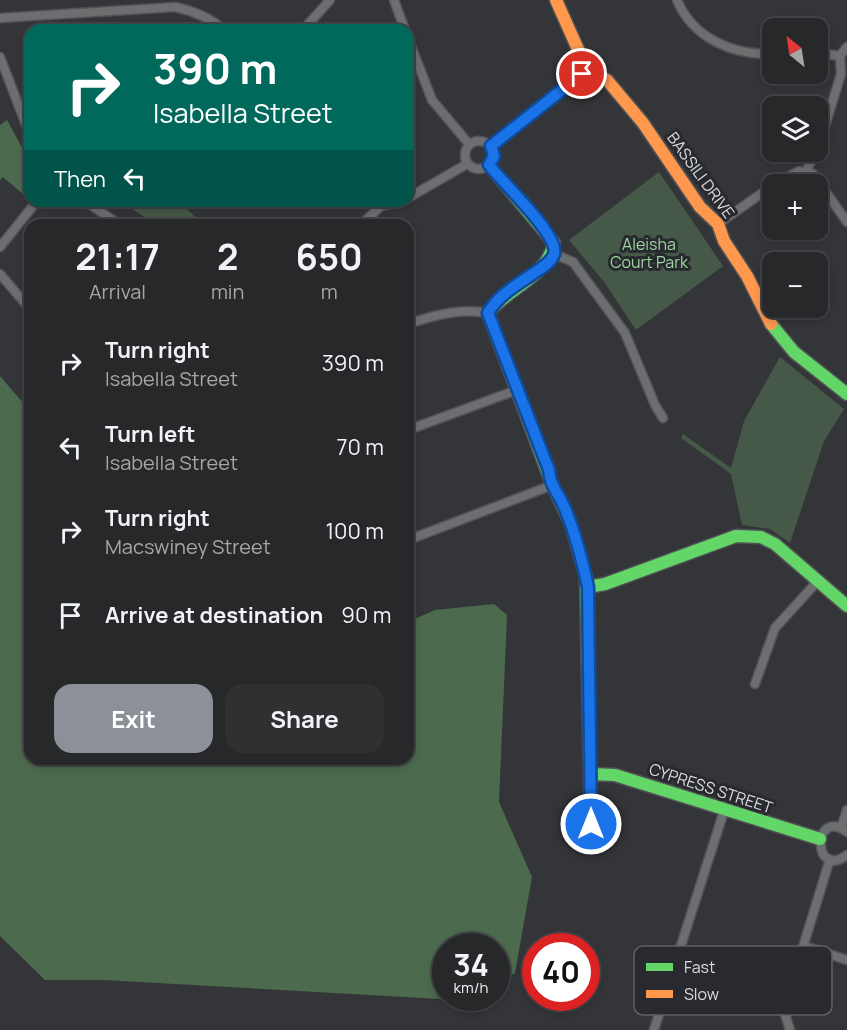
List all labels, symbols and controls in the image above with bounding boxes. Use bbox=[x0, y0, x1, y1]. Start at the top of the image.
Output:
north arrow bbox=[762, 18, 828, 84]
map controls bbox=[762, 18, 828, 318]
text: 390 m bbox=[153, 39, 277, 97]
icon: right bbox=[54, 48, 132, 126]
pin bbox=[556, 48, 607, 99]
icon: arrive bbox=[565, 57, 598, 90]
text: Isabella Street bbox=[153, 94, 333, 131]
button: layers bbox=[762, 96, 828, 162]
street label: BASSILI DRIVE bbox=[662, 127, 740, 223]
icon: left bbox=[118, 162, 151, 195]
text: Then bbox=[54, 164, 106, 194]
button: + bbox=[762, 174, 828, 240]
text: 21:17 bbox=[75, 232, 160, 281]
text: 2 bbox=[217, 232, 238, 281]
text: 650 bbox=[296, 232, 363, 281]
park label: Aleisha Court Park bbox=[610, 233, 689, 273]
button: − bbox=[762, 252, 828, 318]
text: Arrival bbox=[89, 278, 146, 305]
text: min bbox=[211, 278, 244, 305]
text: m bbox=[321, 278, 338, 305]
text: Turn right bbox=[105, 335, 210, 365]
icon: right bbox=[54, 347, 87, 380]
text: 390 m bbox=[322, 348, 384, 378]
text: Isabella Street bbox=[105, 365, 238, 392]
text: Turn left bbox=[105, 419, 195, 449]
icon: left bbox=[54, 431, 87, 464]
text: 70 m bbox=[336, 432, 384, 462]
text: Isabella Street bbox=[105, 449, 238, 476]
text: Turn right bbox=[105, 503, 210, 533]
icon: right bbox=[54, 515, 87, 548]
text: 100 m bbox=[326, 516, 384, 546]
text: Macswiney Street bbox=[105, 533, 271, 560]
icon: arrive bbox=[54, 599, 87, 632]
text: Arrive at destination bbox=[105, 600, 323, 630]
text: 90 m bbox=[341, 600, 392, 630]
button: Exit bbox=[54, 684, 213, 753]
button: Share bbox=[225, 684, 384, 753]
street label: CYPRESS STREET bbox=[646, 758, 776, 818]
position arrow bbox=[559, 792, 623, 856]
speed limit sign: 40 bbox=[522, 933, 600, 1011]
text: 34 bbox=[453, 944, 489, 985]
legend bbox=[634, 946, 832, 1015]
text: Fast bbox=[684, 956, 715, 978]
text: km/h bbox=[454, 977, 488, 998]
text: Slow bbox=[684, 983, 719, 1005]

